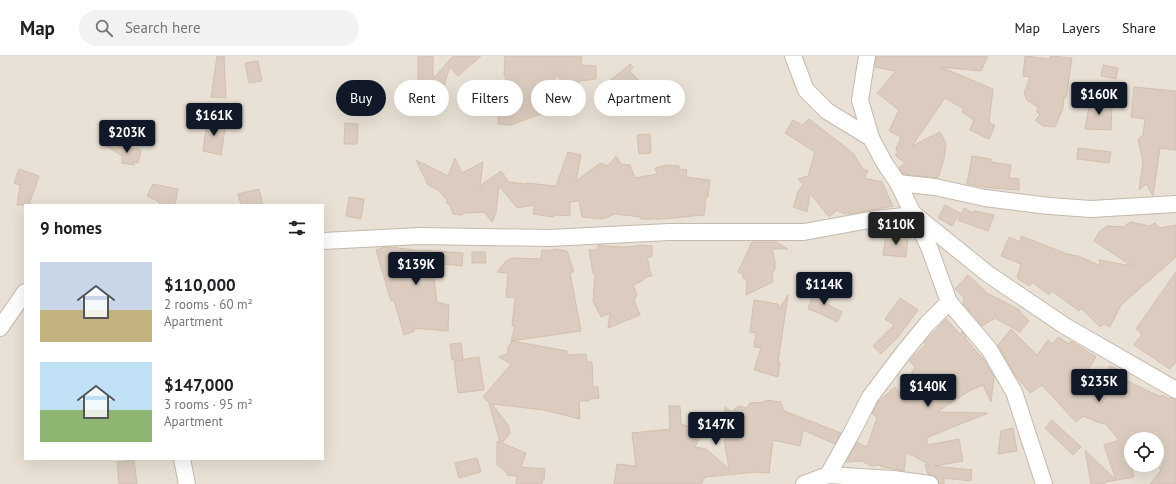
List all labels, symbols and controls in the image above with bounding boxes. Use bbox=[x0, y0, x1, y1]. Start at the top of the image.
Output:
search box bbox=[79, 10, 359, 46]
text: Map bbox=[20, 16, 55, 40]
icon: search bbox=[93, 17, 115, 39]
text: Search here bbox=[125, 18, 201, 37]
text: Map bbox=[1014, 19, 1040, 37]
text: Layers bbox=[1062, 19, 1100, 37]
text: Share bbox=[1122, 19, 1156, 37]
chip: Buy bbox=[336, 80, 386, 116]
chip: Rent bbox=[394, 80, 449, 116]
chip: Filters bbox=[457, 80, 523, 116]
chip: New bbox=[531, 80, 586, 116]
chip: Apartment bbox=[594, 80, 685, 116]
pin: $160K bbox=[1071, 82, 1127, 116]
text: $160K bbox=[1080, 86, 1118, 103]
pin: $161K bbox=[186, 103, 242, 137]
text: $161K bbox=[195, 107, 233, 124]
pin: $203K bbox=[99, 120, 155, 154]
text: $203K bbox=[108, 124, 146, 141]
pin: $110K bbox=[868, 212, 924, 246]
text: $110K bbox=[877, 216, 915, 233]
text: 9 homes bbox=[40, 217, 102, 239]
icon: filters bbox=[286, 217, 308, 239]
pin: $139K bbox=[388, 252, 444, 286]
text: $139K bbox=[397, 256, 435, 273]
pin: $114K bbox=[796, 272, 852, 306]
text: $110,000 bbox=[164, 274, 236, 296]
text: $114K bbox=[805, 276, 843, 293]
icon: home bbox=[72, 278, 120, 326]
text: 2 rooms · 60 m² bbox=[164, 296, 253, 313]
text: Apartment bbox=[164, 313, 223, 330]
pin: $235K bbox=[1071, 369, 1127, 403]
text: $235K bbox=[1080, 373, 1118, 390]
text: $147,000 bbox=[164, 374, 234, 396]
pin: $140K bbox=[900, 374, 956, 408]
icon: home bbox=[72, 378, 120, 426]
text: $140K bbox=[909, 378, 947, 395]
text: 3 rooms · 95 m² bbox=[164, 396, 253, 413]
pin: $147K bbox=[688, 412, 744, 446]
text: Apartment bbox=[164, 413, 223, 430]
text: $147K bbox=[697, 416, 735, 433]
map controls bbox=[1124, 432, 1164, 472]
button: locate bbox=[1124, 432, 1164, 472]

